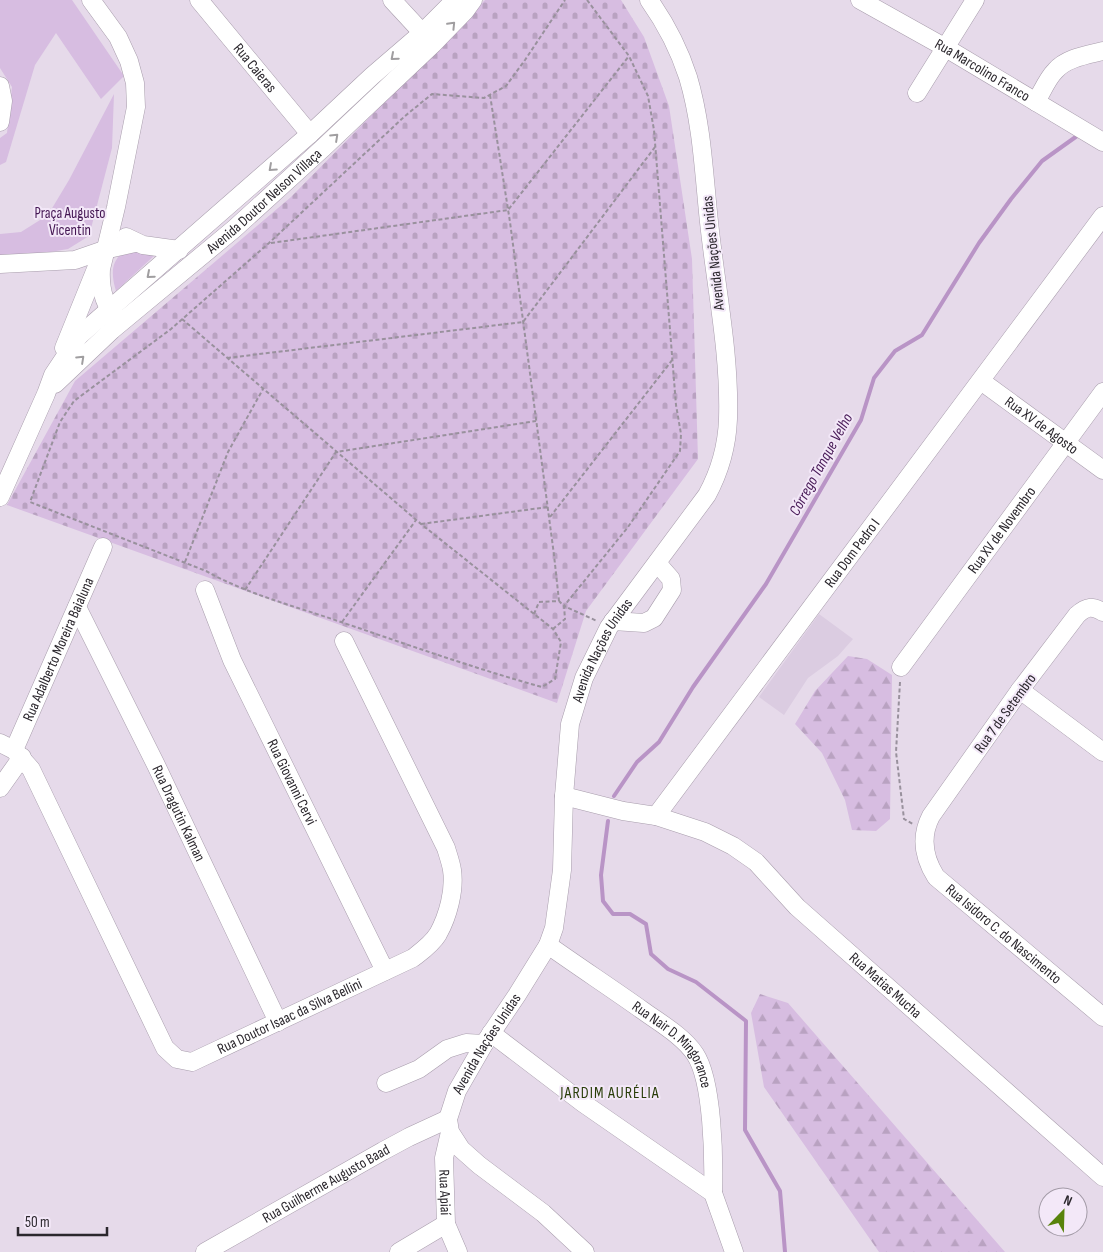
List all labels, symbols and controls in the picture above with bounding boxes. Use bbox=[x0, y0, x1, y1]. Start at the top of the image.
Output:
one-way arrow bbox=[446, 21, 455, 30]
street label: Rua Marcolino Franco bbox=[931, 35, 1033, 106]
street label: Rua Caieras bbox=[229, 40, 281, 97]
one-way arrow bbox=[390, 52, 399, 61]
one-way arrow bbox=[329, 134, 338, 143]
street label: Avenida Doutor Nelson Villaça bbox=[202, 145, 326, 258]
one-way arrow bbox=[268, 162, 277, 171]
street label: Avenida Nações Unidas bbox=[698, 195, 729, 312]
park label: Praça Augusto Vicentin bbox=[34, 204, 106, 240]
one-way arrow bbox=[146, 270, 155, 279]
one-way arrow bbox=[75, 356, 84, 365]
street label: Rua XV de Agosto bbox=[1001, 392, 1082, 459]
water label: Córrego Tanque Velho bbox=[785, 410, 857, 519]
street label: Rua XV de Novembro bbox=[964, 483, 1040, 578]
street label: Rua Dom Pedro I bbox=[820, 515, 884, 592]
street label: Rua Adalberto Moreira Baialuna bbox=[19, 574, 99, 724]
street label: Avenida Nações Unidas bbox=[568, 595, 637, 706]
street label: Rua 7 de Setembro bbox=[970, 670, 1041, 757]
street label: Rua Giovanni Cervi bbox=[262, 736, 321, 829]
street label: Rua Dragutin Kalman bbox=[147, 762, 209, 865]
street label: Rua Isidoro C. do Nascimento bbox=[941, 880, 1065, 988]
street label: Rua Matias Mucha bbox=[845, 948, 926, 1023]
street label: Rua Doutor Isaac da Silva Bellini bbox=[214, 974, 365, 1059]
street label: Avenida Nações Unidas bbox=[448, 990, 525, 1098]
street label: Rua Nair D. Mingorance bbox=[628, 997, 716, 1090]
district label: JARDIM AURÉLIA bbox=[559, 1084, 660, 1103]
street label: Rua Guilherme Augusto Baad bbox=[259, 1140, 393, 1228]
street label: Rua Apiaí bbox=[434, 1169, 455, 1216]
north arrow bbox=[1038, 1187, 1088, 1237]
text: N bbox=[1061, 1191, 1075, 1210]
scale bar bbox=[18, 1204, 106, 1236]
text: 50 m bbox=[25, 1213, 50, 1232]

